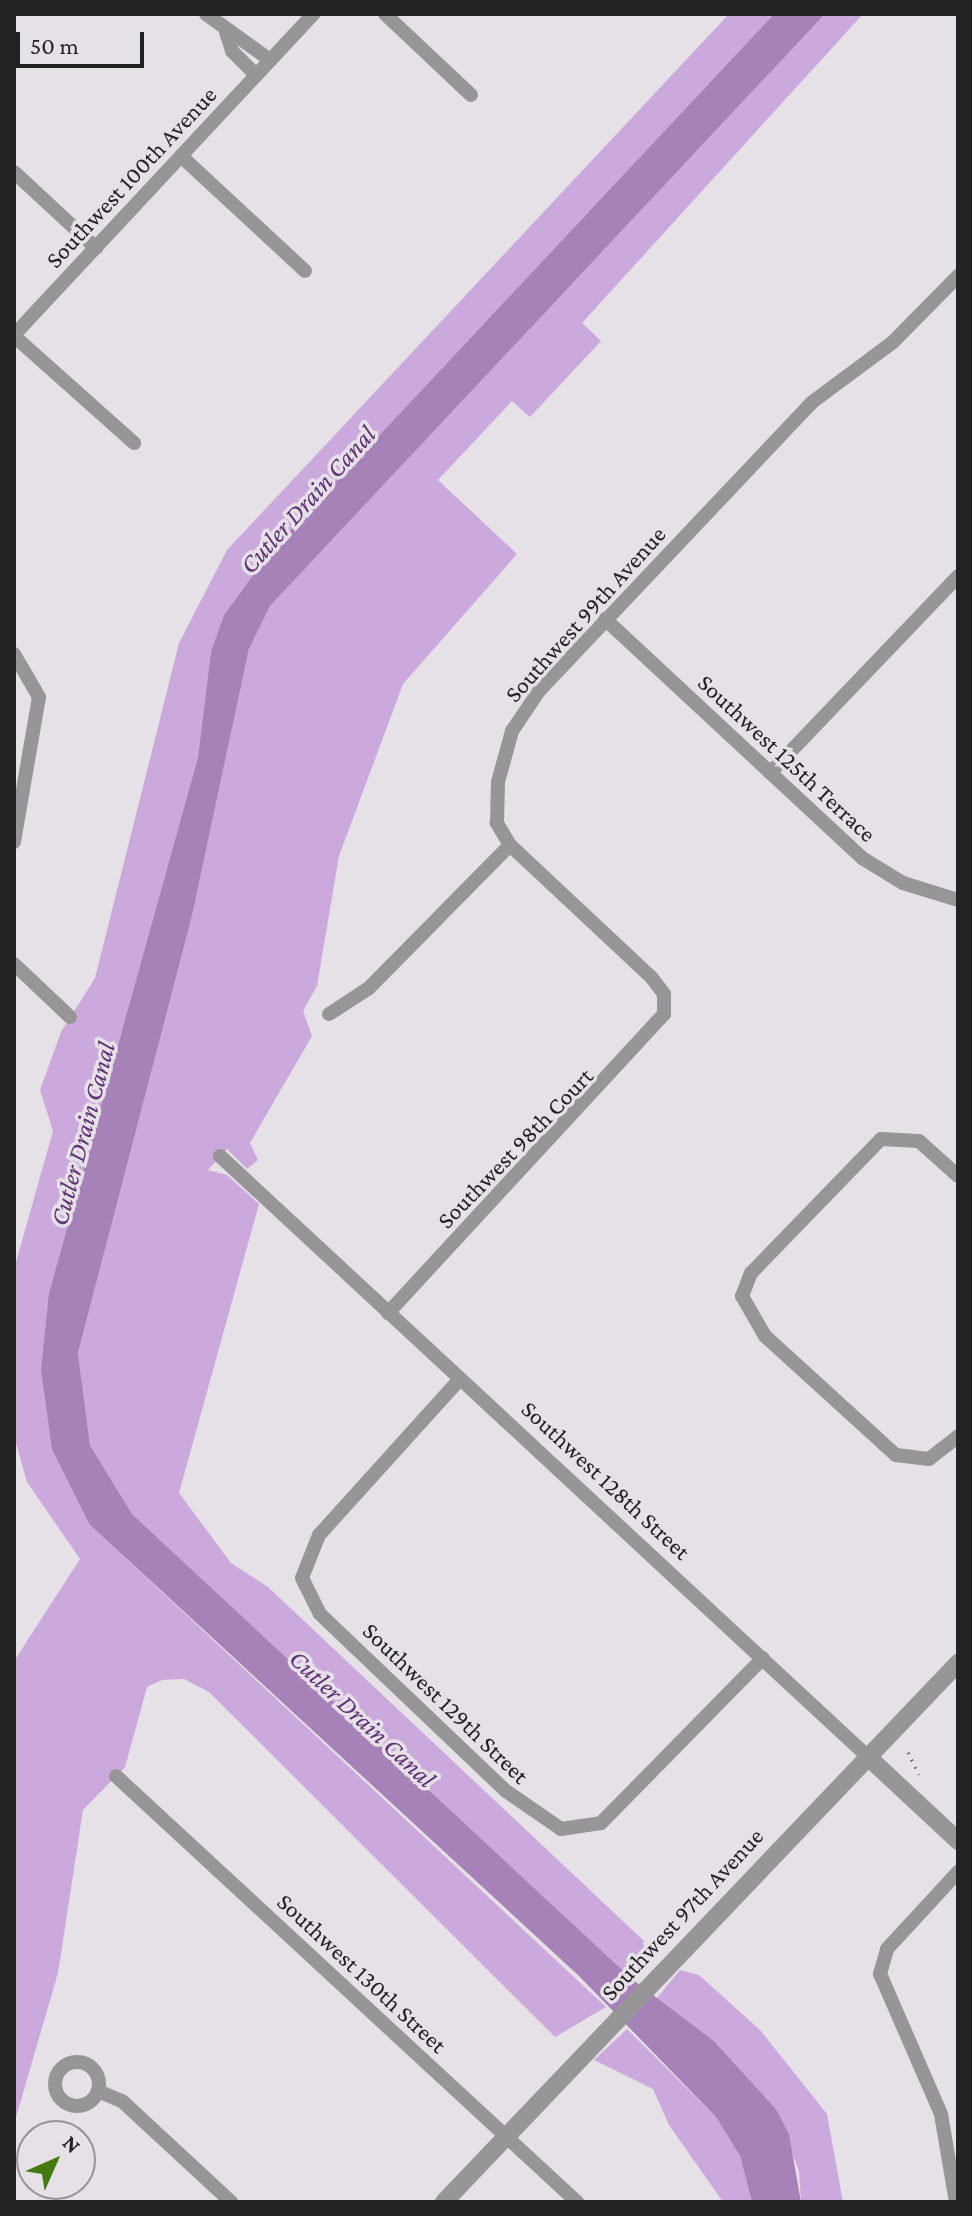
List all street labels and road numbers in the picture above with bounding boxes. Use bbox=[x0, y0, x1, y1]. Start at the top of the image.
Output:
street label: Southwest 100th Avenue bbox=[39, 80, 223, 274]
street label: Southwest 99th Avenue bbox=[498, 520, 672, 708]
street label: Southwest 125th Terrace bbox=[692, 668, 882, 848]
street label: Southwest 98th Court bbox=[431, 1062, 599, 1234]
street label: Southwest 128th Street bbox=[516, 1394, 696, 1566]
street label: Southwest 129th Street bbox=[357, 1616, 535, 1790]
street label: Southwest 97th Avenue bbox=[595, 1822, 769, 2006]
street label: Southwest 130th Street bbox=[271, 1887, 453, 2059]

